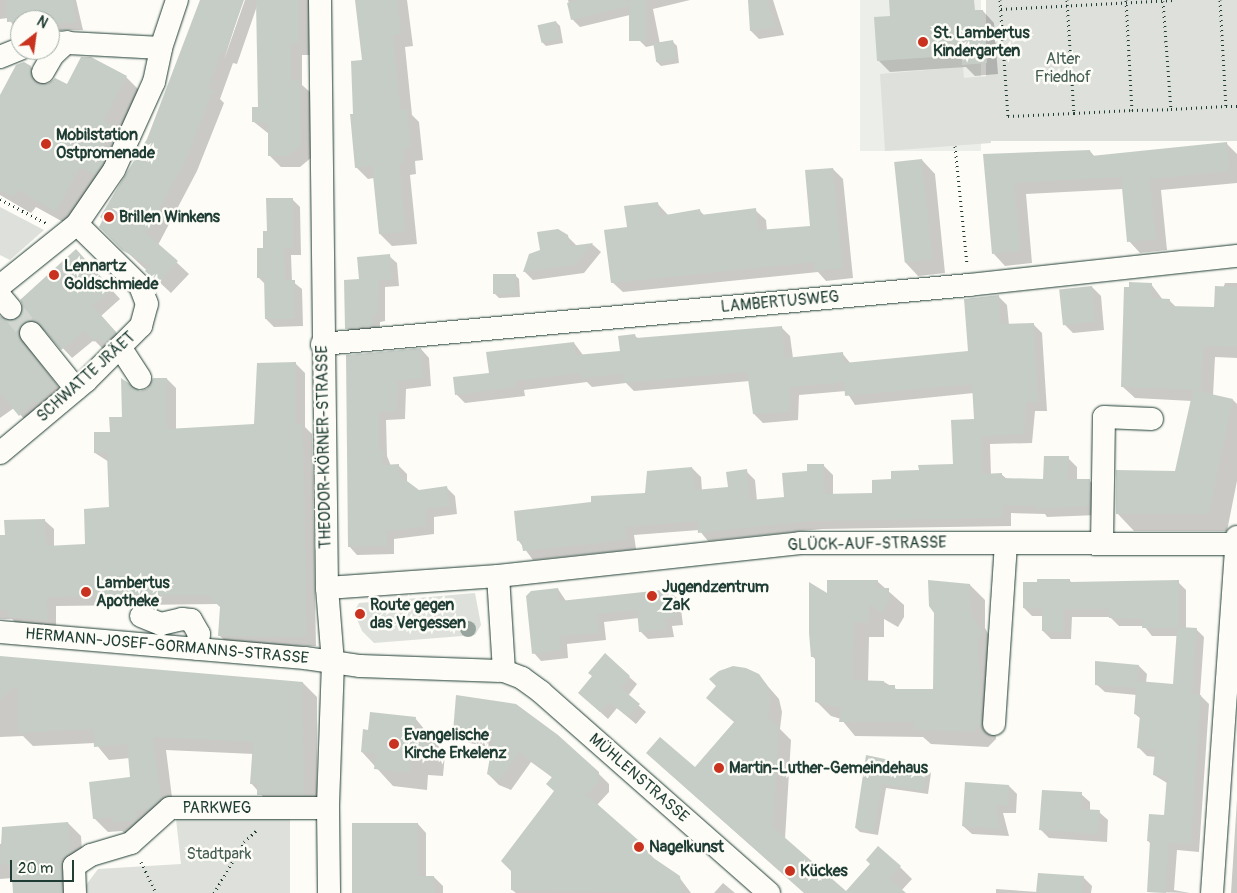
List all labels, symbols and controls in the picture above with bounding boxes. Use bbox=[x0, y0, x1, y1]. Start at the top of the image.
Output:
north arrow bbox=[10, 10, 60, 60]
text: N bbox=[34, 13, 51, 32]
place label: St. Lambertus Kindergarten bbox=[933, 23, 1030, 61]
marker: St. Lambertus Kindergarten bbox=[917, 36, 929, 48]
park label: Alter Friedhof bbox=[1035, 49, 1091, 87]
place label: Mobilstation Ostpromenade bbox=[56, 125, 155, 163]
marker: Mobilstation Ostpromenade bbox=[40, 138, 52, 150]
place label: Brillen Winkens bbox=[119, 207, 220, 227]
marker: Brillen Winkens bbox=[103, 211, 115, 223]
place label: Lennartz Goldschmiede bbox=[64, 256, 158, 294]
marker: Lennartz Goldschmiede bbox=[48, 269, 60, 281]
street label: LAMBERTUSWEG bbox=[720, 287, 840, 317]
street label: SCHWATTE JRÄET bbox=[33, 328, 139, 426]
street label: THEODOR-KÖRNER-STRASSE bbox=[313, 345, 335, 549]
street label: GLÜCK-AUF-STRASSE bbox=[787, 533, 947, 555]
place label: Lambertus Apotheke bbox=[96, 573, 170, 611]
place label: Jugendzentrum ZaK bbox=[662, 577, 769, 615]
marker: Lambertus Apotheke bbox=[80, 586, 92, 598]
marker: Jugendzentrum ZaK bbox=[646, 590, 658, 602]
place label: Route gegen das Vergessen bbox=[370, 595, 466, 633]
marker: Route gegen das Vergessen bbox=[354, 608, 366, 620]
street label: HERMANN-JOSEF-GORMANNS-STRASSE bbox=[24, 624, 310, 668]
place label: Evangelische Kirche Erkelenz bbox=[404, 725, 507, 763]
street label: MÜHLENSTRASSE bbox=[585, 729, 693, 827]
marker: Evangelische Kirche Erkelenz bbox=[388, 738, 400, 750]
place label: Martin-Luther-Gemeindehaus bbox=[729, 758, 928, 778]
marker: Martin-Luther-Gemeindehaus bbox=[713, 762, 725, 774]
street label: PARKWEG bbox=[183, 798, 251, 818]
place label: Nagelkunst bbox=[649, 837, 724, 857]
marker: Nagelkunst bbox=[633, 841, 645, 853]
park label: Stadtpark bbox=[187, 844, 251, 864]
scale bar bbox=[12, 850, 76, 882]
text: 20 m bbox=[18, 859, 53, 878]
place label: Kückes bbox=[800, 861, 848, 881]
marker: Kückes bbox=[784, 865, 796, 877]

